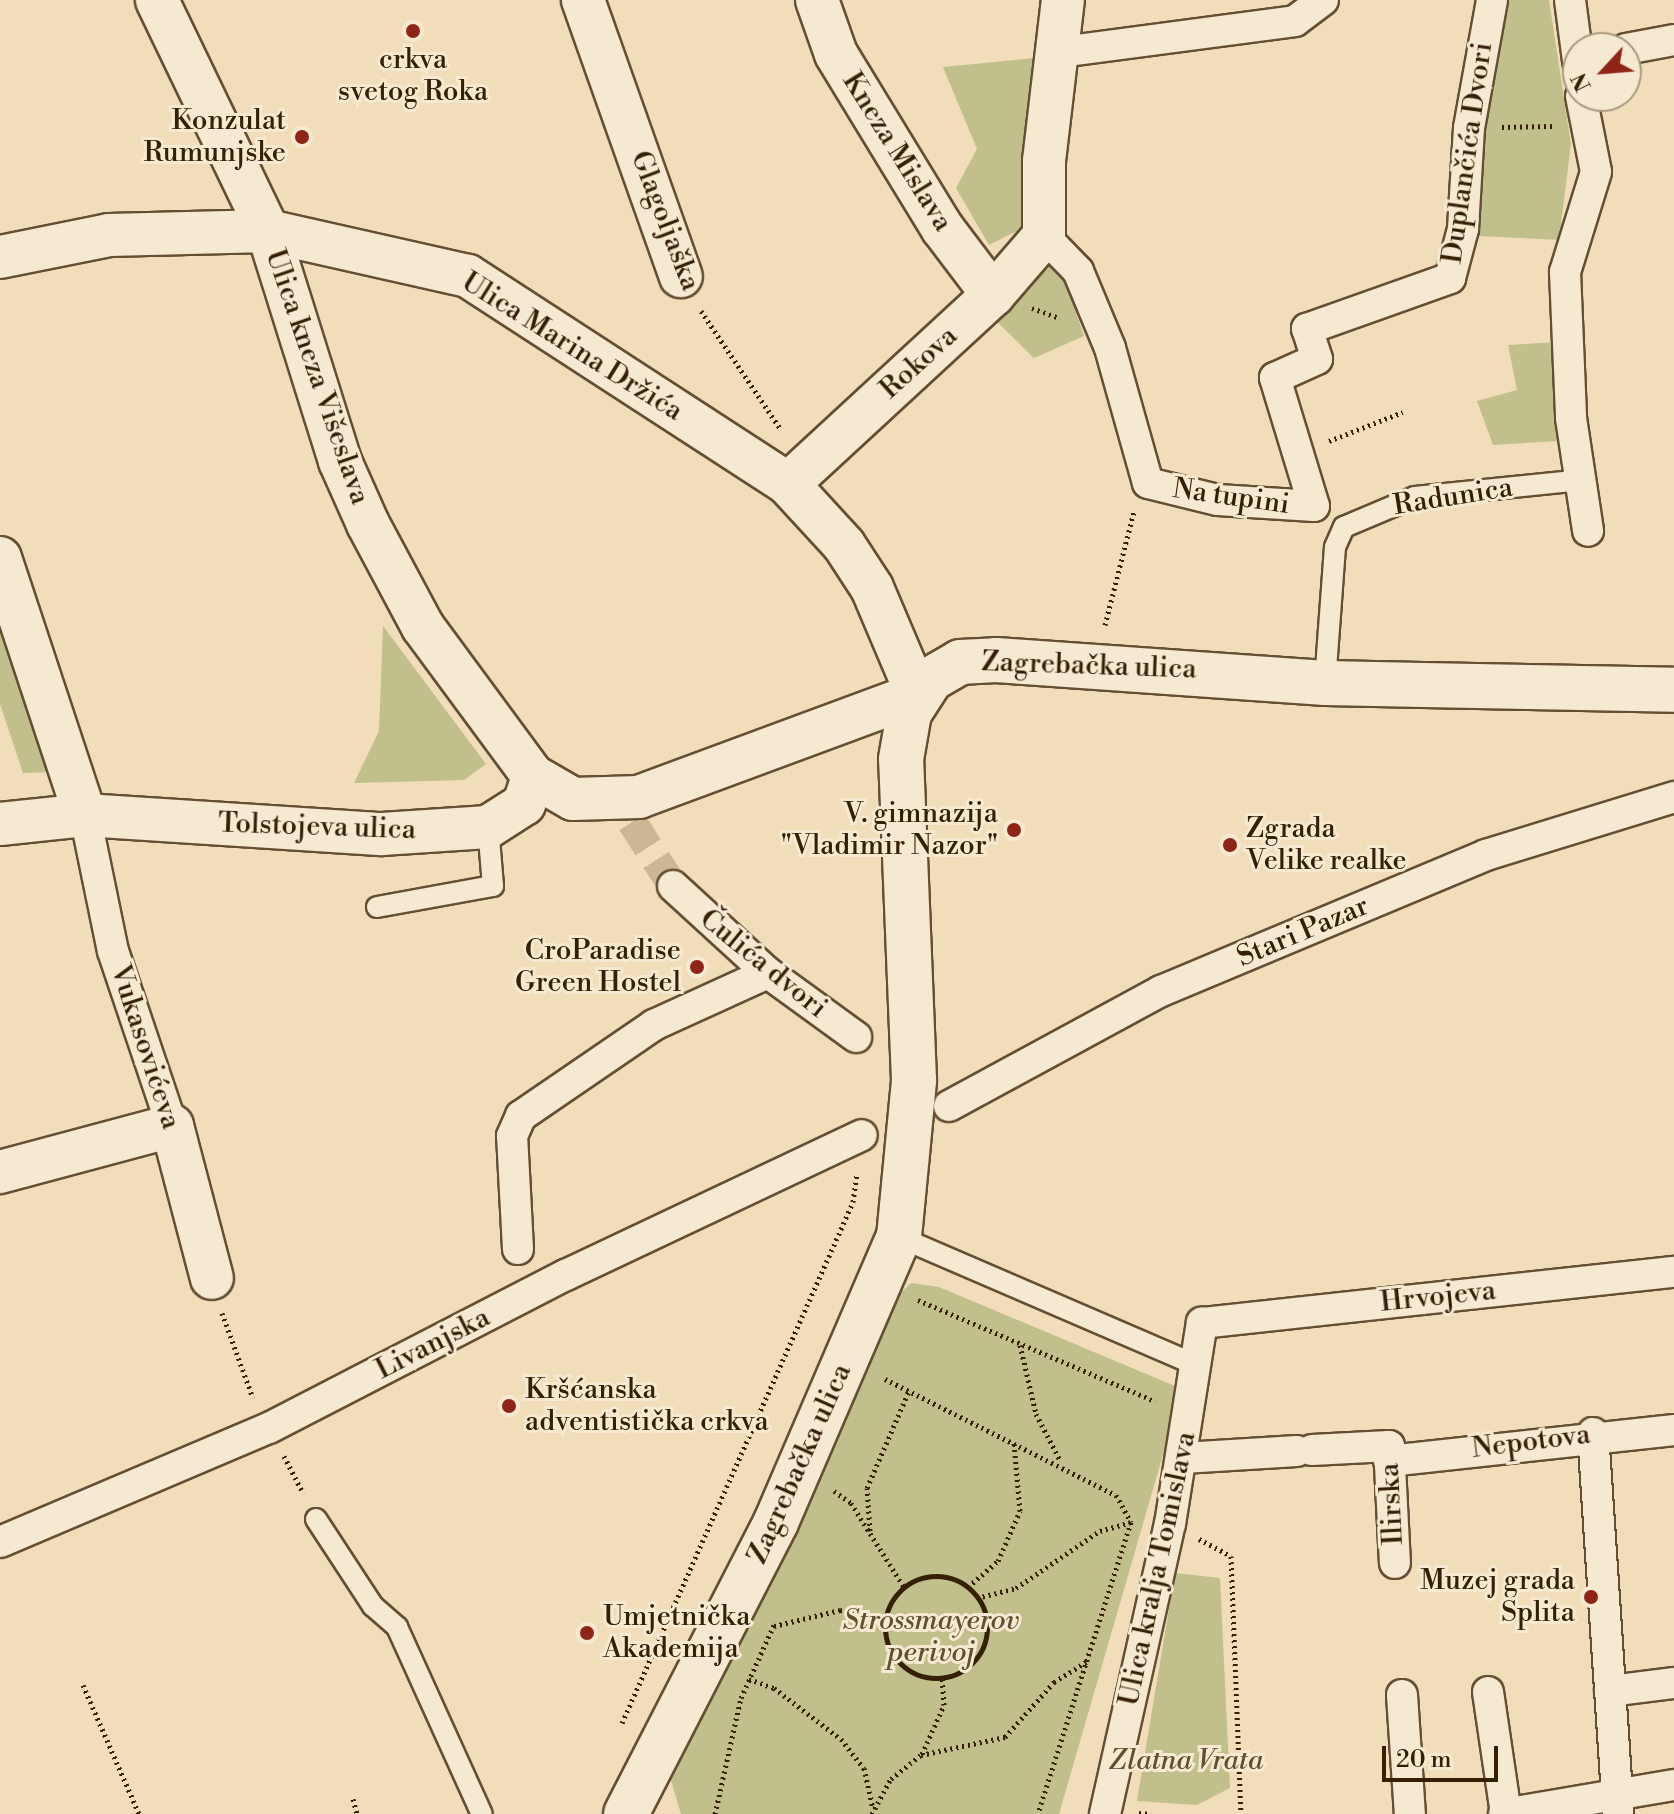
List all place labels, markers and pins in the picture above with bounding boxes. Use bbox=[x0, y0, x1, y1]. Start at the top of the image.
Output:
marker: crkva svetog Roka bbox=[404, 22, 422, 40]
place label: crkva svetog Roka bbox=[338, 43, 488, 109]
place label: Konzulat Rumunjske bbox=[143, 104, 286, 170]
marker: Konzulat Rumunjske bbox=[293, 128, 311, 146]
place label: V. gimnazija "Vladimir Nazor" bbox=[781, 797, 998, 863]
place label: Zgrada Velike realke bbox=[1246, 812, 1407, 878]
marker: V. gimnazija "Vladimir Nazor" bbox=[1005, 821, 1023, 839]
marker: Zgrada Velike realke bbox=[1221, 836, 1239, 854]
place label: CroParadise Green Hostel bbox=[515, 934, 681, 1000]
marker: CroParadise Green Hostel bbox=[688, 958, 706, 976]
place label: Kršćanska adventistička crkva bbox=[525, 1373, 769, 1439]
marker: Kršćanska adventistička crkva bbox=[500, 1397, 518, 1415]
place label: Muzej grada Splita bbox=[1420, 1564, 1575, 1630]
marker: Muzej grada Splita bbox=[1582, 1588, 1600, 1606]
place label: Umjetnička Akademija bbox=[603, 1600, 751, 1666]
marker: Umjetnička Akademija bbox=[578, 1624, 596, 1642]

